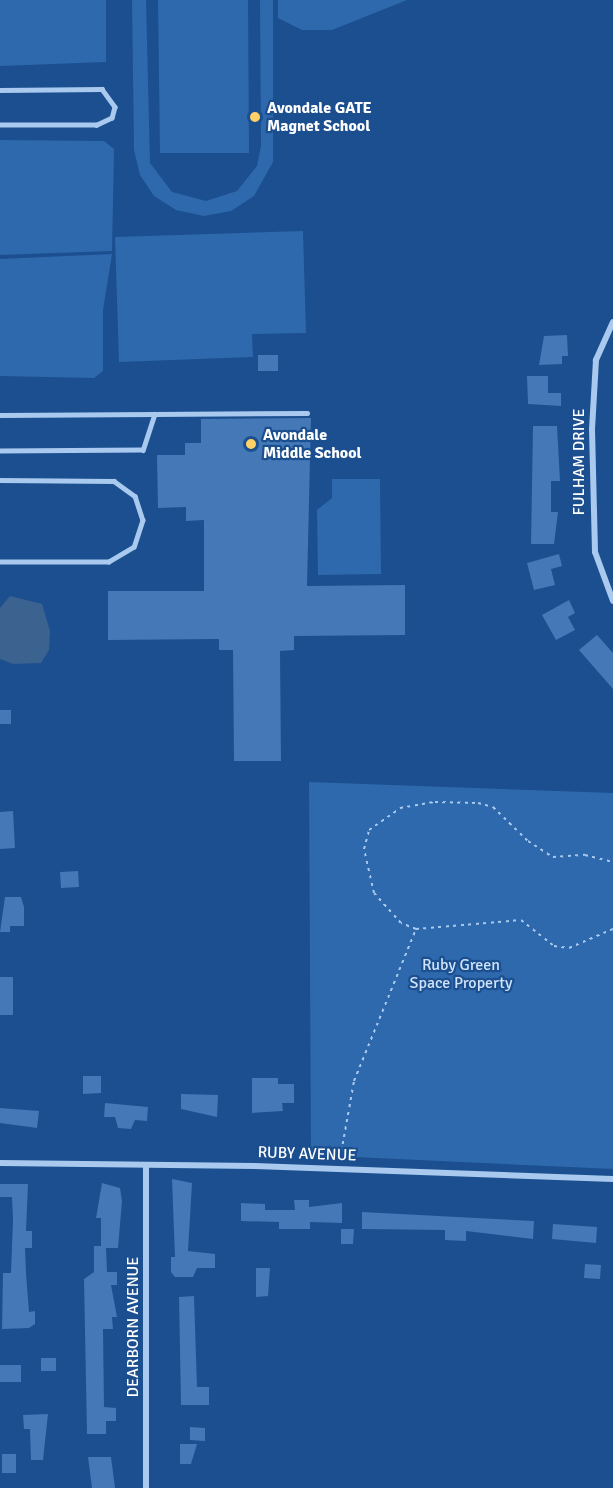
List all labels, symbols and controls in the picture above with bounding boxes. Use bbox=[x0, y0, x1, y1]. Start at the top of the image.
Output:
place label: Avondale GATE Magnet School bbox=[267, 98, 372, 136]
marker: Avondale GATE Magnet School bbox=[248, 110, 262, 124]
street label: FULHAM DRIVE bbox=[569, 408, 589, 516]
place label: Avondale Middle School bbox=[263, 425, 362, 463]
marker: Avondale Middle School bbox=[244, 437, 258, 451]
park label: Ruby Green Space Property bbox=[410, 955, 512, 993]
street label: RUBY AVENUE bbox=[257, 1143, 357, 1165]
street label: DEARBORN AVENUE bbox=[123, 1257, 143, 1397]

